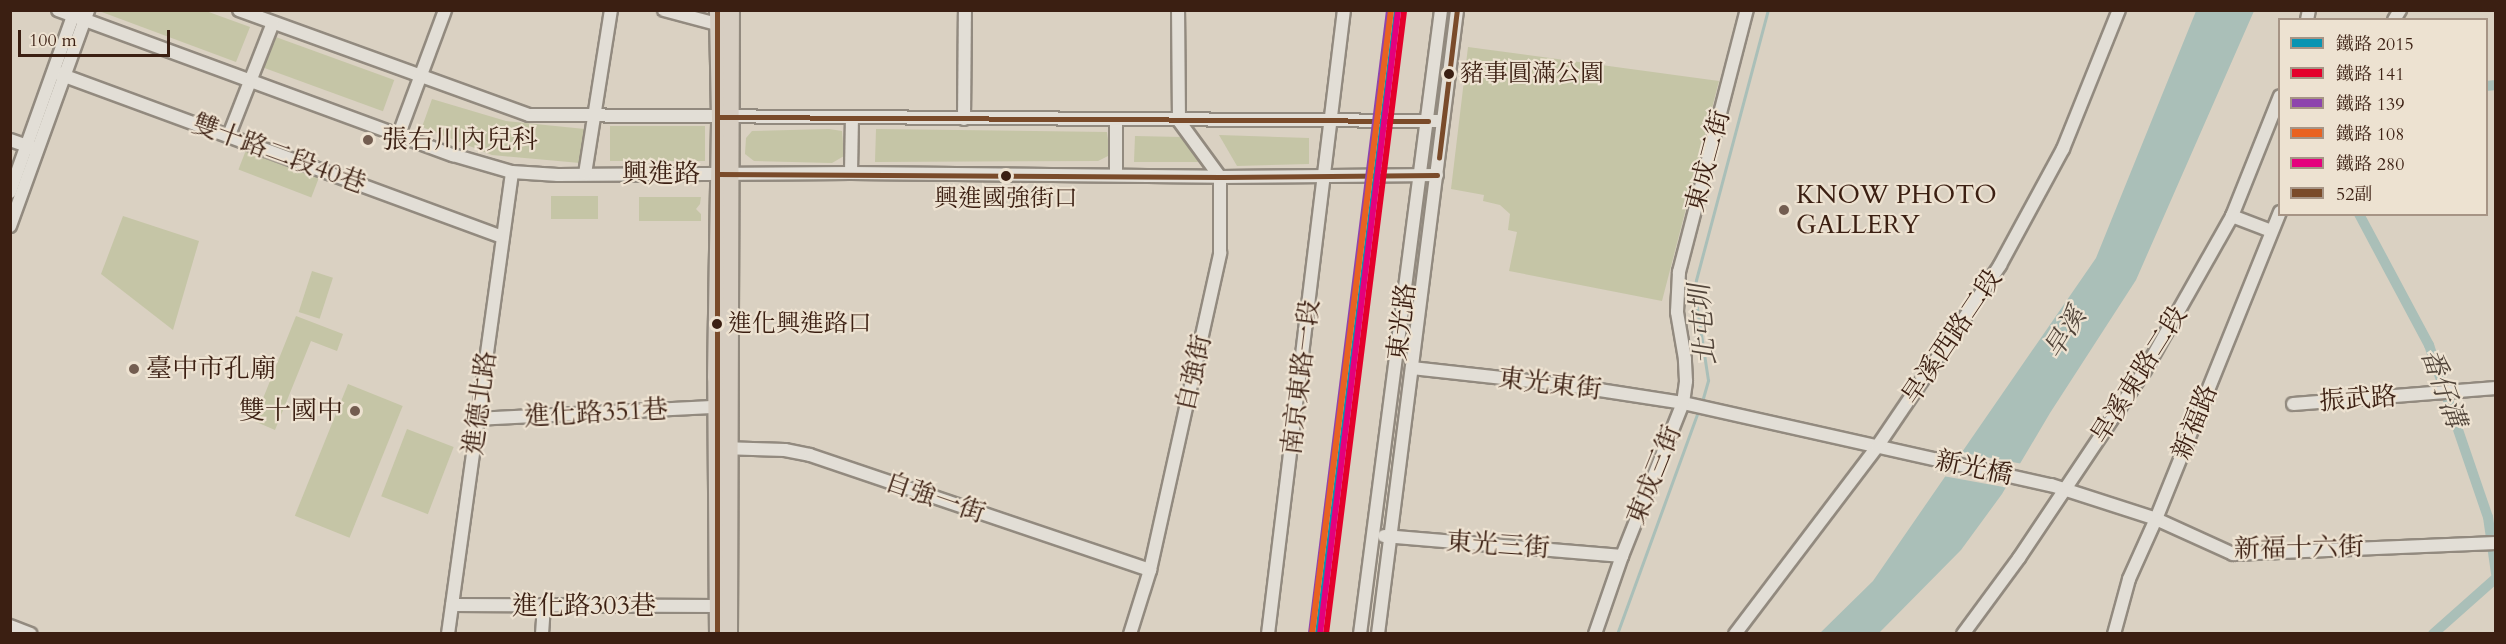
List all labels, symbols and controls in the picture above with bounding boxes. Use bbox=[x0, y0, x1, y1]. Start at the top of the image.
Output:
scale bar bbox=[21, 18, 172, 56]
legend bbox=[2278, 18, 2488, 216]
text: 100 m bbox=[29, 28, 77, 53]
text: 鐵路 2015 bbox=[2336, 32, 2414, 57]
place label: 豬事圓滿公園 bbox=[1460, 60, 1604, 88]
text: 鐵路 141 bbox=[2336, 62, 2405, 87]
marker: 豬事圓滿公園 bbox=[1443, 68, 1455, 80]
text: 鐵路 139 bbox=[2336, 92, 2405, 117]
street label: 東成二街 bbox=[1679, 107, 1737, 215]
street label: 雙十路二段40巷 bbox=[188, 108, 370, 200]
text: 鐵路 108 bbox=[2336, 122, 2405, 147]
place label: 張右川內兒科 bbox=[382, 124, 538, 156]
marker: 張右川內兒科 bbox=[359, 131, 377, 149]
text: 鐵路 280 bbox=[2336, 152, 2405, 177]
street label: 興進路 bbox=[622, 158, 700, 190]
marker: 興進國強街口 bbox=[1000, 170, 1012, 182]
place label: KNOW PHOTO GALLERY bbox=[1796, 179, 1997, 240]
text: 52副 bbox=[2336, 182, 2372, 207]
place label: 興進國強街口 bbox=[934, 185, 1078, 213]
marker: KNOW PHOTO GALLERY bbox=[1777, 203, 1791, 217]
street label: 旱溪西路二段 bbox=[1895, 264, 2009, 410]
street label: 東光路 bbox=[1382, 281, 1422, 363]
water label: 北屯圳 bbox=[1683, 283, 1723, 367]
street label: 南京東路一段 bbox=[1276, 298, 1326, 456]
street label: 旱溪東路二段 bbox=[2084, 301, 2194, 449]
water label: 旱溪 bbox=[2037, 302, 2093, 364]
place label: 進化興進路口 bbox=[728, 310, 872, 338]
marker: 進化興進路口 bbox=[711, 318, 723, 330]
street label: 自強街 bbox=[1170, 331, 1218, 415]
water label: 番仔溝 bbox=[2414, 344, 2472, 432]
street label: 進德北路 bbox=[457, 349, 503, 457]
place label: 臺中市孔廟 bbox=[146, 353, 276, 385]
marker: 臺中市孔廟 bbox=[127, 362, 141, 376]
street label: 東光東街 bbox=[1496, 362, 1604, 406]
street label: 新福路 bbox=[2166, 380, 2224, 464]
street label: 振武路 bbox=[2318, 381, 2398, 417]
street label: 進化路351巷 bbox=[523, 394, 669, 432]
place label: 雙十國中 bbox=[239, 395, 343, 427]
marker: 雙十國中 bbox=[348, 404, 362, 418]
street label: 東成三街 bbox=[1620, 421, 1688, 529]
street label: 新光橋 bbox=[1933, 445, 2015, 491]
street label: 自強一街 bbox=[881, 466, 989, 530]
street label: 東光三街 bbox=[1445, 526, 1551, 564]
street label: 新福十六街 bbox=[2234, 531, 2364, 565]
street label: 進化路303巷 bbox=[512, 590, 656, 622]

